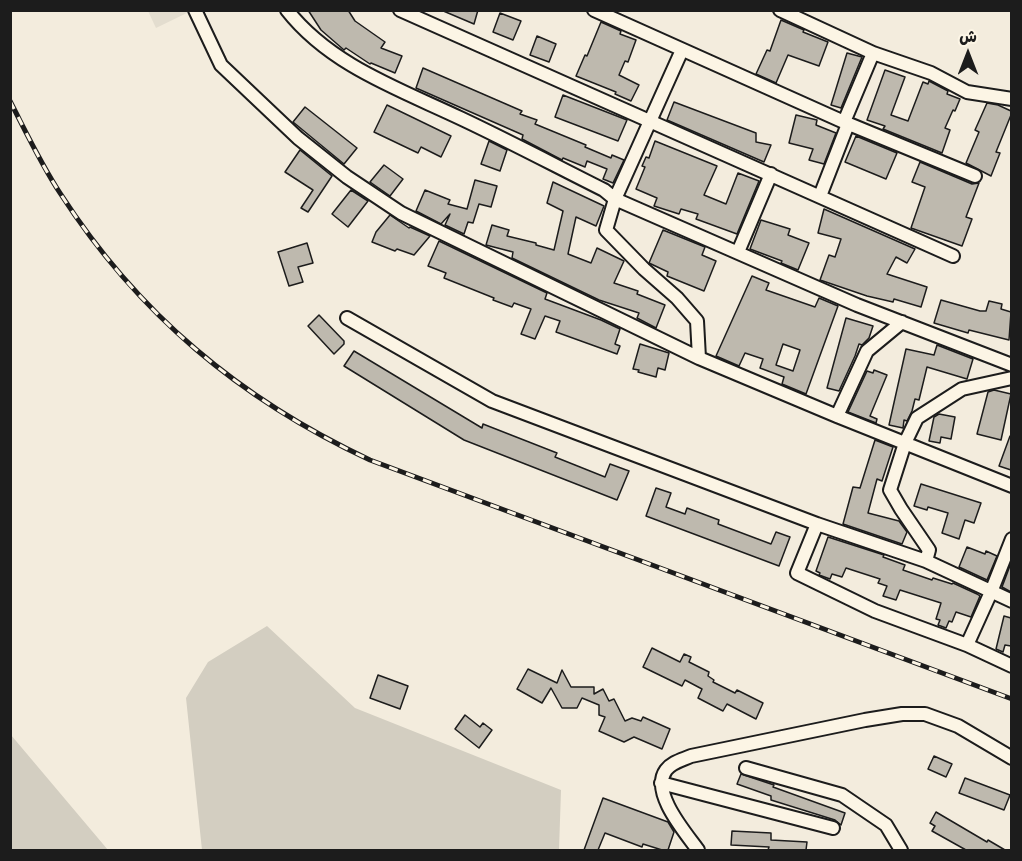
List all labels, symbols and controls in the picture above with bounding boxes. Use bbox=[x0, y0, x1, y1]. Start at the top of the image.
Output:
north arrow bbox=[938, 24, 998, 84]
text: ش bbox=[959, 26, 977, 46]

